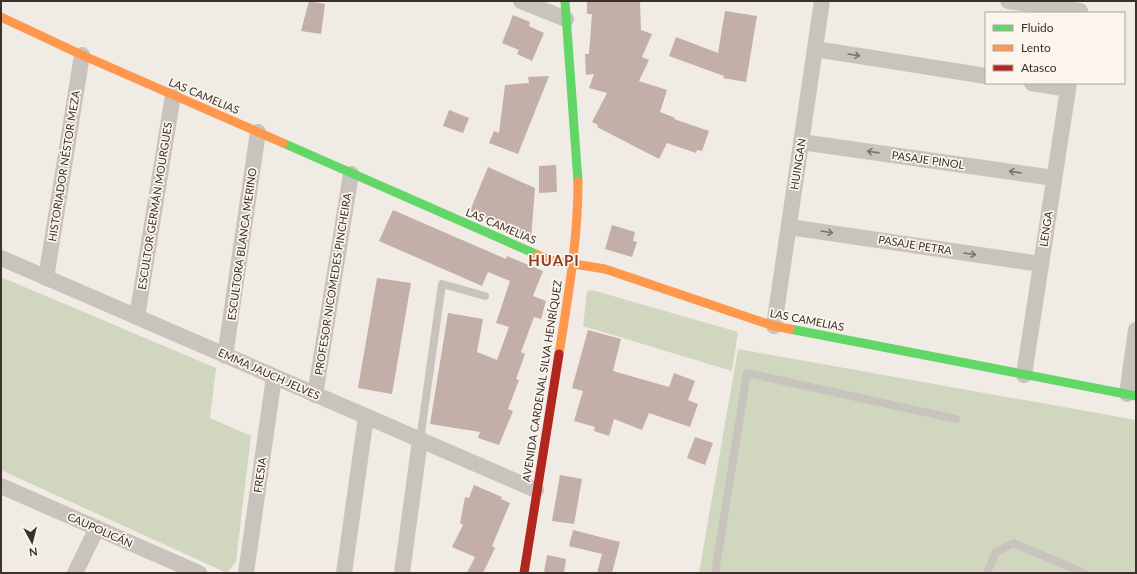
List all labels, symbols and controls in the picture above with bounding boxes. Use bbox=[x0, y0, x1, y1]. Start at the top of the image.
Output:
legend bbox=[985, 12, 1125, 84]
text: Fluido bbox=[1021, 20, 1054, 35]
text: Lento bbox=[1021, 40, 1051, 55]
one-way arrow bbox=[847, 51, 860, 59]
text: Atasco bbox=[1021, 60, 1057, 75]
street label: LAS CAMELIAS bbox=[167, 75, 241, 116]
street label: HISTORIADOR NÉSTOR MEZA bbox=[45, 89, 82, 242]
street label: ESCULTOR GERMÁN MOURGUES bbox=[135, 121, 174, 291]
street label: HUINGAN bbox=[787, 137, 808, 191]
one-way arrow bbox=[867, 148, 880, 156]
street label: PASAJE PINOL bbox=[891, 148, 966, 171]
street label: ESCULTORA BLANCA MERINO bbox=[224, 167, 259, 321]
one-way arrow bbox=[1009, 168, 1022, 176]
street label: PROFESOR NICOMEDES PINCHEIRA bbox=[312, 191, 353, 376]
street label: LAS CAMELIAS bbox=[464, 205, 538, 246]
street label: LENGA bbox=[1036, 210, 1055, 248]
one-way arrow bbox=[820, 228, 833, 236]
street label: PASAJE PETRA bbox=[877, 232, 953, 257]
one-way arrow bbox=[963, 250, 976, 258]
district label: HUAPI bbox=[528, 251, 580, 269]
street label: AVENIDA CARDENAL SILVA HENRÍQUEZ bbox=[519, 279, 564, 483]
street label: LAS CAMELIAS bbox=[769, 306, 845, 333]
street label: EMMA JAUCH JELVES bbox=[216, 345, 322, 402]
street label: FRESIA bbox=[251, 456, 269, 494]
street label: CAUPOLICÁN bbox=[66, 509, 135, 550]
north arrow bbox=[12, 522, 52, 562]
text: N bbox=[28, 545, 38, 559]

